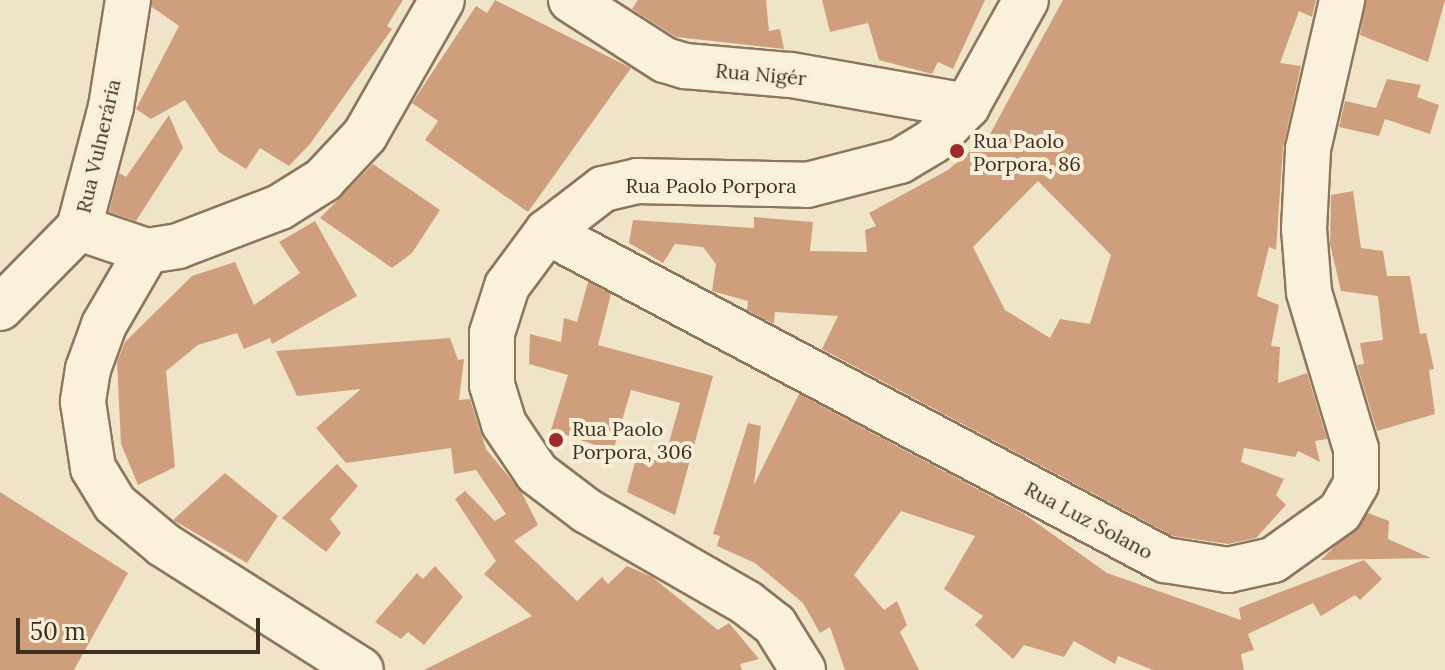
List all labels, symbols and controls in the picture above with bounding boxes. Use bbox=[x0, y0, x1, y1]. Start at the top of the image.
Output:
street label: Rua Nigér bbox=[714, 58, 808, 90]
street label: Rua Vulnerária bbox=[71, 77, 125, 215]
place label: Rua Paolo Porpora, 86 bbox=[973, 128, 1081, 175]
marker: Rua Paolo Porpora, 86 bbox=[948, 142, 966, 160]
street label: Rua Paolo Porpora bbox=[625, 173, 797, 197]
place label: Rua Paolo Porpora, 306 bbox=[572, 416, 692, 463]
marker: Rua Paolo Porpora, 306 bbox=[547, 431, 565, 449]
street label: Rua Luz Solano bbox=[1021, 476, 1157, 564]
scale bar bbox=[20, 602, 264, 652]
text: 50 m bbox=[30, 616, 86, 647]

